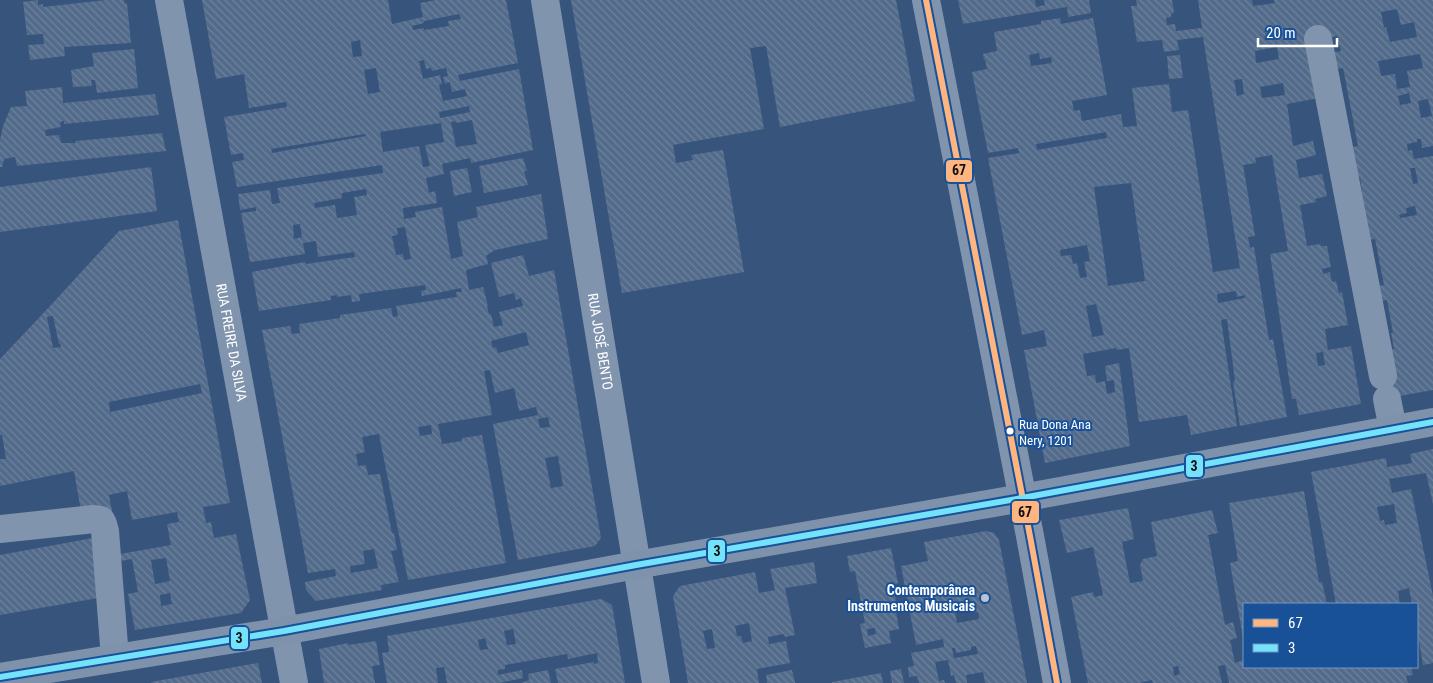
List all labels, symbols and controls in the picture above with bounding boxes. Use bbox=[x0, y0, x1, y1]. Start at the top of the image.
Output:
scale bar bbox=[1258, 15, 1337, 47]
text: 20 m bbox=[1266, 24, 1296, 42]
line badge: 67 bbox=[945, 159, 973, 183]
text: 67 bbox=[952, 162, 966, 178]
street label: RUA FREIRE DA SILVA bbox=[213, 282, 250, 403]
street label: RUA JOSÉ BENTO bbox=[585, 292, 616, 391]
place label: Rua Dona Ana Nery, 1201 bbox=[1019, 417, 1091, 448]
marker: Rua Dona Ana Nery, 1201 bbox=[1005, 426, 1015, 436]
line badge: 3 bbox=[1185, 454, 1204, 478]
text: 3 bbox=[1190, 458, 1198, 474]
line badge: 67 bbox=[1011, 500, 1040, 524]
text: 67 bbox=[1018, 504, 1032, 520]
line badge: 3 bbox=[707, 539, 726, 563]
text: 3 bbox=[713, 543, 721, 559]
place label: Contemporânea Instrumentos Musicais bbox=[847, 582, 975, 614]
marker: Contemporânea Instrumentos Musicais bbox=[979, 592, 991, 604]
legend bbox=[1243, 603, 1418, 668]
text: 67 bbox=[1288, 614, 1303, 632]
line badge: 3 bbox=[230, 626, 249, 650]
text: 3 bbox=[235, 630, 243, 646]
text: 3 bbox=[1288, 639, 1295, 657]

